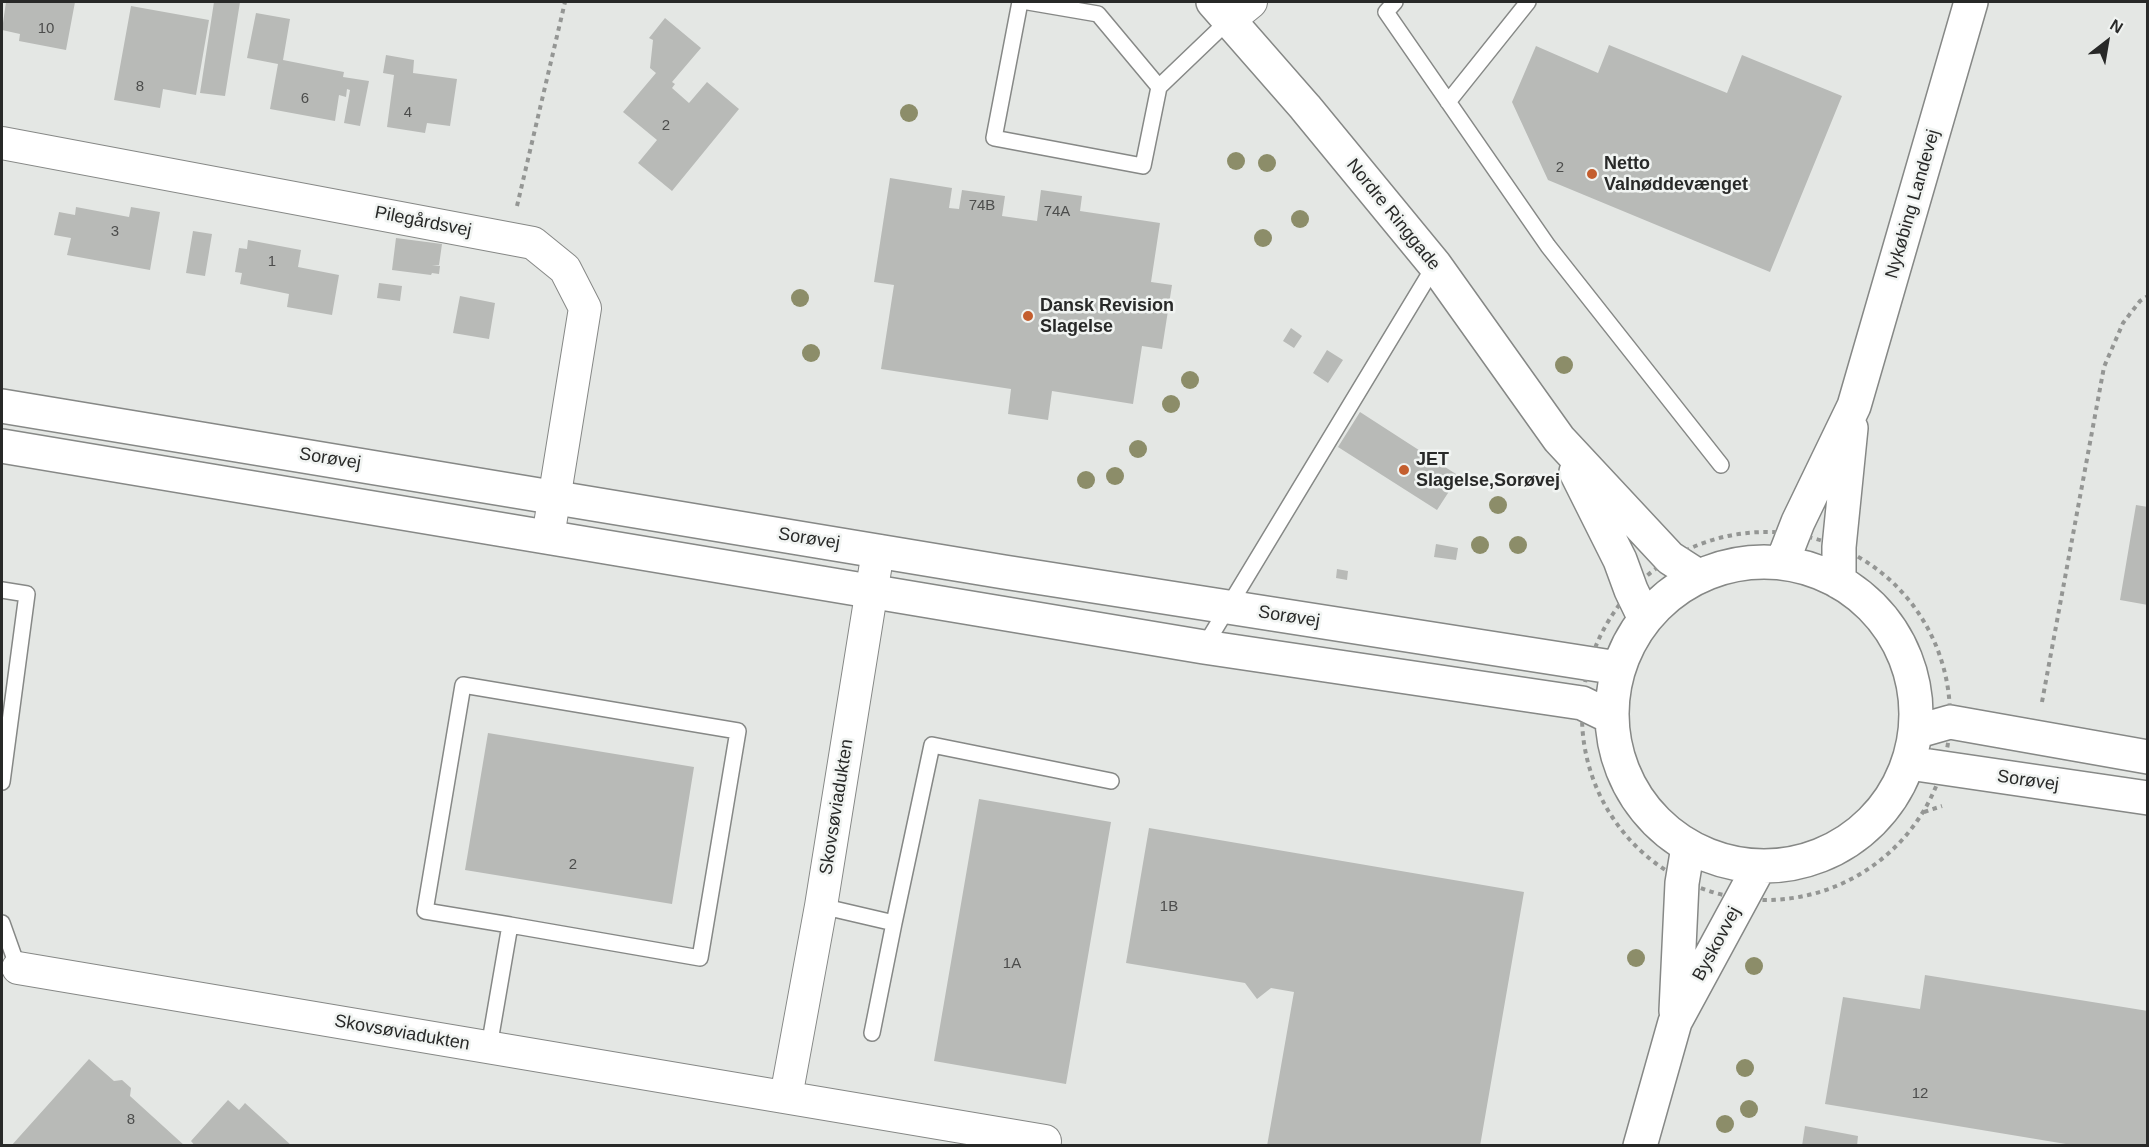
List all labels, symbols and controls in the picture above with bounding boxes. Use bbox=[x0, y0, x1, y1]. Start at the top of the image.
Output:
north arrow bbox=[2077, 12, 2137, 72]
text: N bbox=[2107, 16, 2126, 36]
house number: 10 bbox=[38, 20, 54, 38]
house number: 8 bbox=[136, 78, 144, 96]
house number: 6 bbox=[301, 90, 309, 108]
house number: 4 bbox=[404, 104, 412, 122]
house number: 2 bbox=[662, 117, 670, 135]
street label: Nykøbing Landevej bbox=[1881, 127, 1945, 281]
place label: Netto Valnøddevænget bbox=[1604, 153, 1748, 195]
street label: Nordre Ringgade bbox=[1341, 155, 1445, 275]
house number: 2 bbox=[1556, 159, 1564, 177]
marker: Netto Valnøddevænget bbox=[1585, 167, 1599, 181]
house number: 74B bbox=[969, 197, 995, 215]
street label: Pilegårdsvej bbox=[373, 202, 473, 242]
house number: 74A bbox=[1044, 203, 1070, 221]
house number: 3 bbox=[111, 223, 119, 241]
house number: 1 bbox=[268, 253, 276, 271]
place label: Dansk Revision Slagelse bbox=[1040, 295, 1174, 338]
marker: Dansk Revision Slagelse bbox=[1021, 309, 1035, 323]
street label: Sorøvej bbox=[298, 443, 362, 475]
place label: JET Slagelse,Sorøvej bbox=[1416, 449, 1560, 492]
marker: JET Slagelse,Sorøvej bbox=[1397, 463, 1411, 477]
street label: Sorøvej bbox=[777, 523, 841, 555]
street label: Sorøvej bbox=[1257, 601, 1321, 633]
street label: Skovsøviadukten bbox=[816, 738, 858, 876]
street label: Sorøvej bbox=[1996, 766, 2060, 796]
house number: 2 bbox=[569, 856, 577, 874]
house number: 1B bbox=[1160, 898, 1178, 916]
street label: Byskovvej bbox=[1688, 903, 1746, 985]
house number: 1A bbox=[1003, 955, 1021, 973]
street label: Skovsøviadukten bbox=[333, 1010, 471, 1056]
house number: 12 bbox=[1912, 1085, 1928, 1103]
house number: 8 bbox=[127, 1111, 135, 1129]

